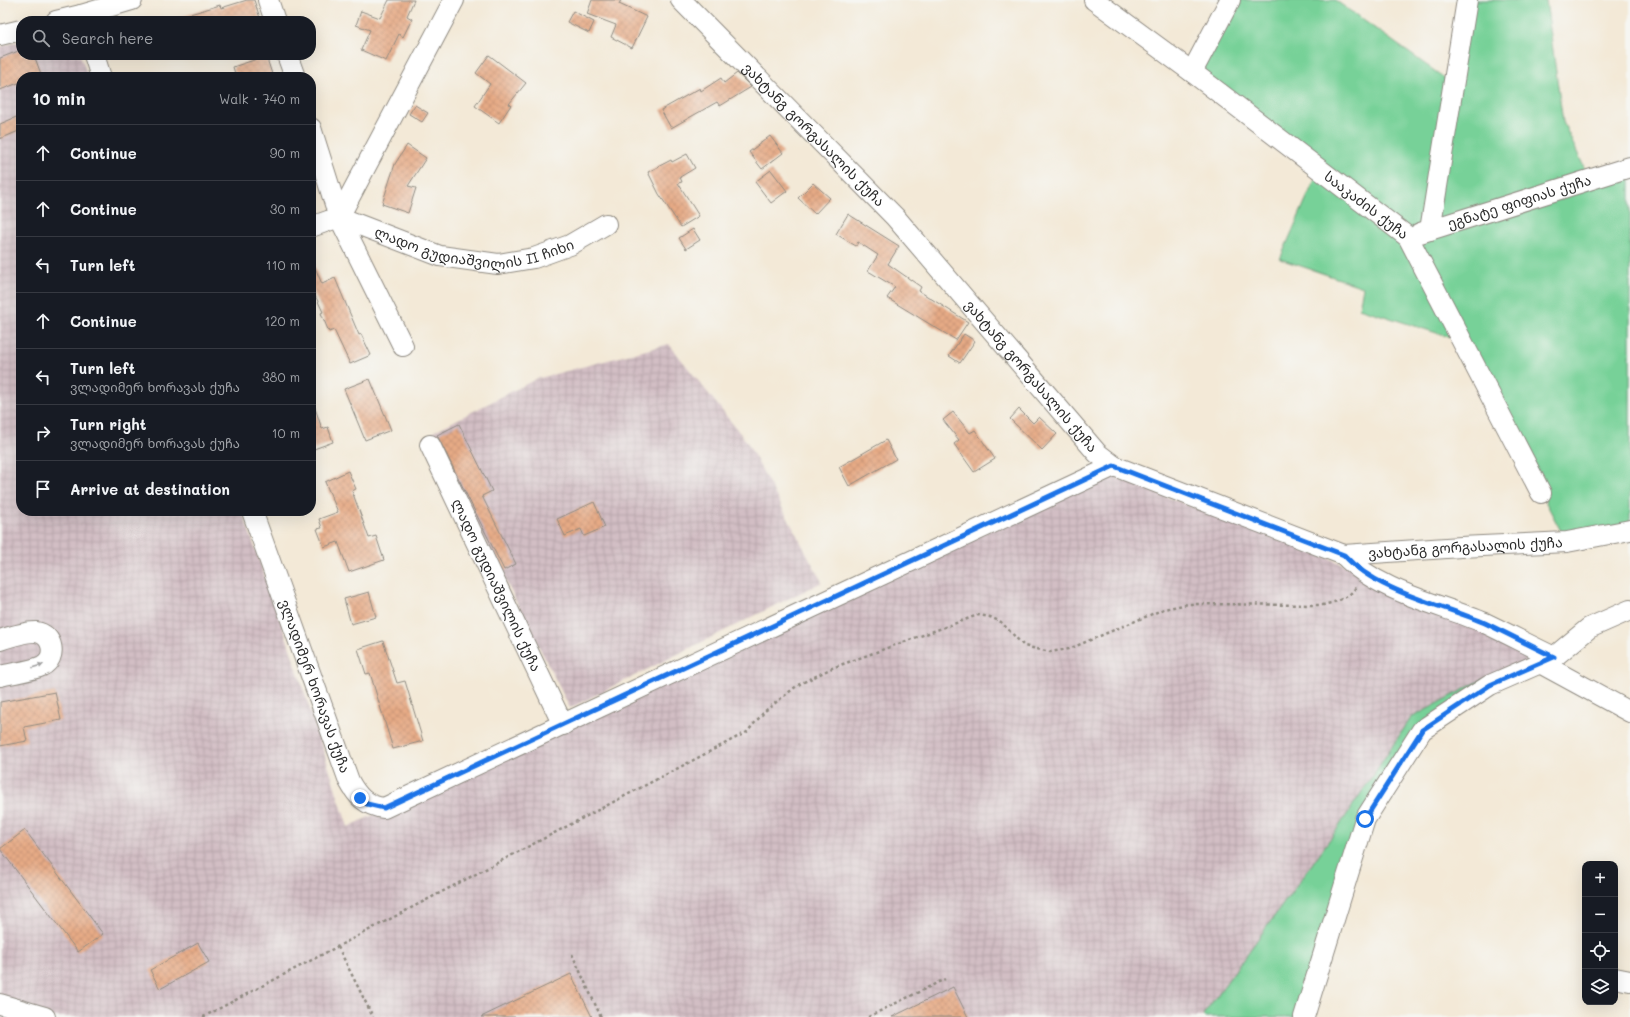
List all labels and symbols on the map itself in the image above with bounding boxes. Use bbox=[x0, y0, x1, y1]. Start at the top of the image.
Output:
street label: ვახტანგ გორგასალის ქუჩა bbox=[739, 58, 889, 210]
street label: სააკაძის ქუჩა bbox=[1320, 166, 1413, 243]
street label: ეგნატე ფიფიას ქუჩა bbox=[1445, 170, 1593, 233]
street label: ლადო გუდიაშვილის II ჩიხი bbox=[372, 222, 576, 274]
street label: ვახტანგ გორგასალის ქუჩა bbox=[961, 295, 1102, 456]
street label: ლადო გუდიაშვილის ქუჩა bbox=[448, 495, 546, 674]
street label: ვახტანგ გორგასალის ქუჩა bbox=[1367, 532, 1563, 562]
street label: ვლადიმერ ხორავას ქუჩა bbox=[275, 596, 355, 775]
one-way arrow bbox=[32, 663, 44, 669]
route end bbox=[351, 789, 369, 807]
route start bbox=[1356, 810, 1374, 828]

